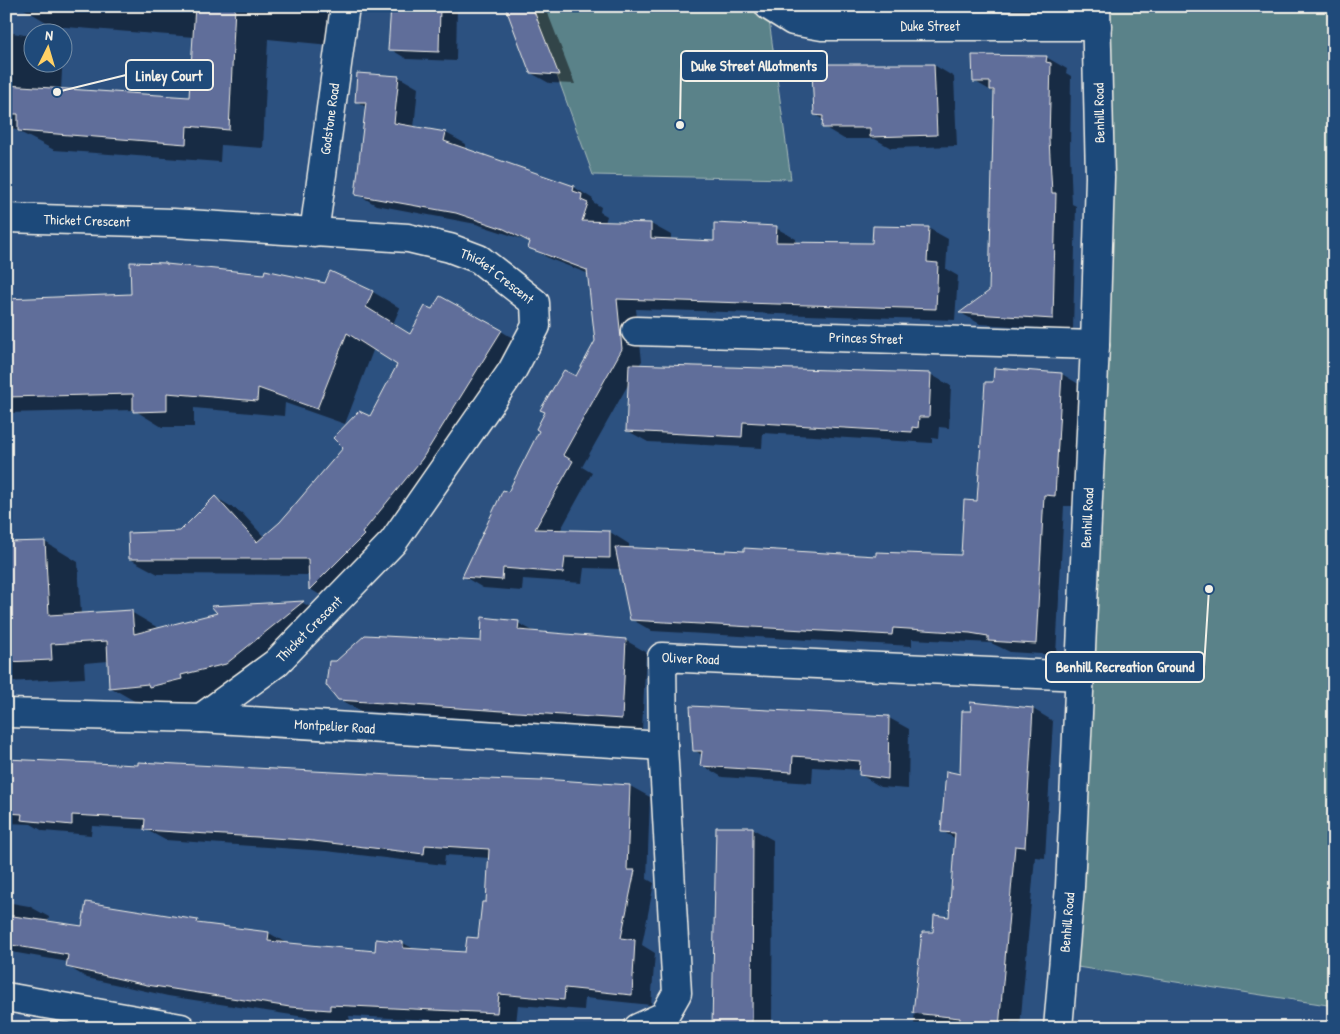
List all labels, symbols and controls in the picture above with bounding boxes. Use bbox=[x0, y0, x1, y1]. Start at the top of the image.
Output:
street label: Duke Street bbox=[901, 16, 960, 35]
north arrow bbox=[22, 22, 72, 72]
text: N bbox=[45, 25, 54, 44]
callout: Duke Street Allotments bbox=[681, 51, 827, 81]
text: Duke Street Allotments bbox=[691, 55, 817, 76]
callout: Linley Court bbox=[126, 60, 213, 90]
text: Linley Court bbox=[136, 65, 203, 87]
street label: Godstone Road bbox=[315, 82, 343, 156]
street label: Benhill Road bbox=[1088, 82, 1109, 143]
street label: Thicket Crescent bbox=[43, 209, 131, 231]
street label: Thicket Crescent bbox=[458, 243, 538, 308]
street label: Princes Street bbox=[829, 327, 903, 348]
street label: Benhill Road bbox=[1076, 487, 1097, 548]
street label: Thicket Crescent bbox=[271, 591, 346, 666]
street label: Oliver Road bbox=[661, 647, 720, 669]
callout: Benhill Recreation Ground bbox=[1046, 652, 1204, 682]
text: Benhill Recreation Ground bbox=[1056, 656, 1194, 677]
street label: Montpelier Road bbox=[294, 714, 376, 738]
street label: Benhill Road bbox=[1054, 891, 1079, 953]

